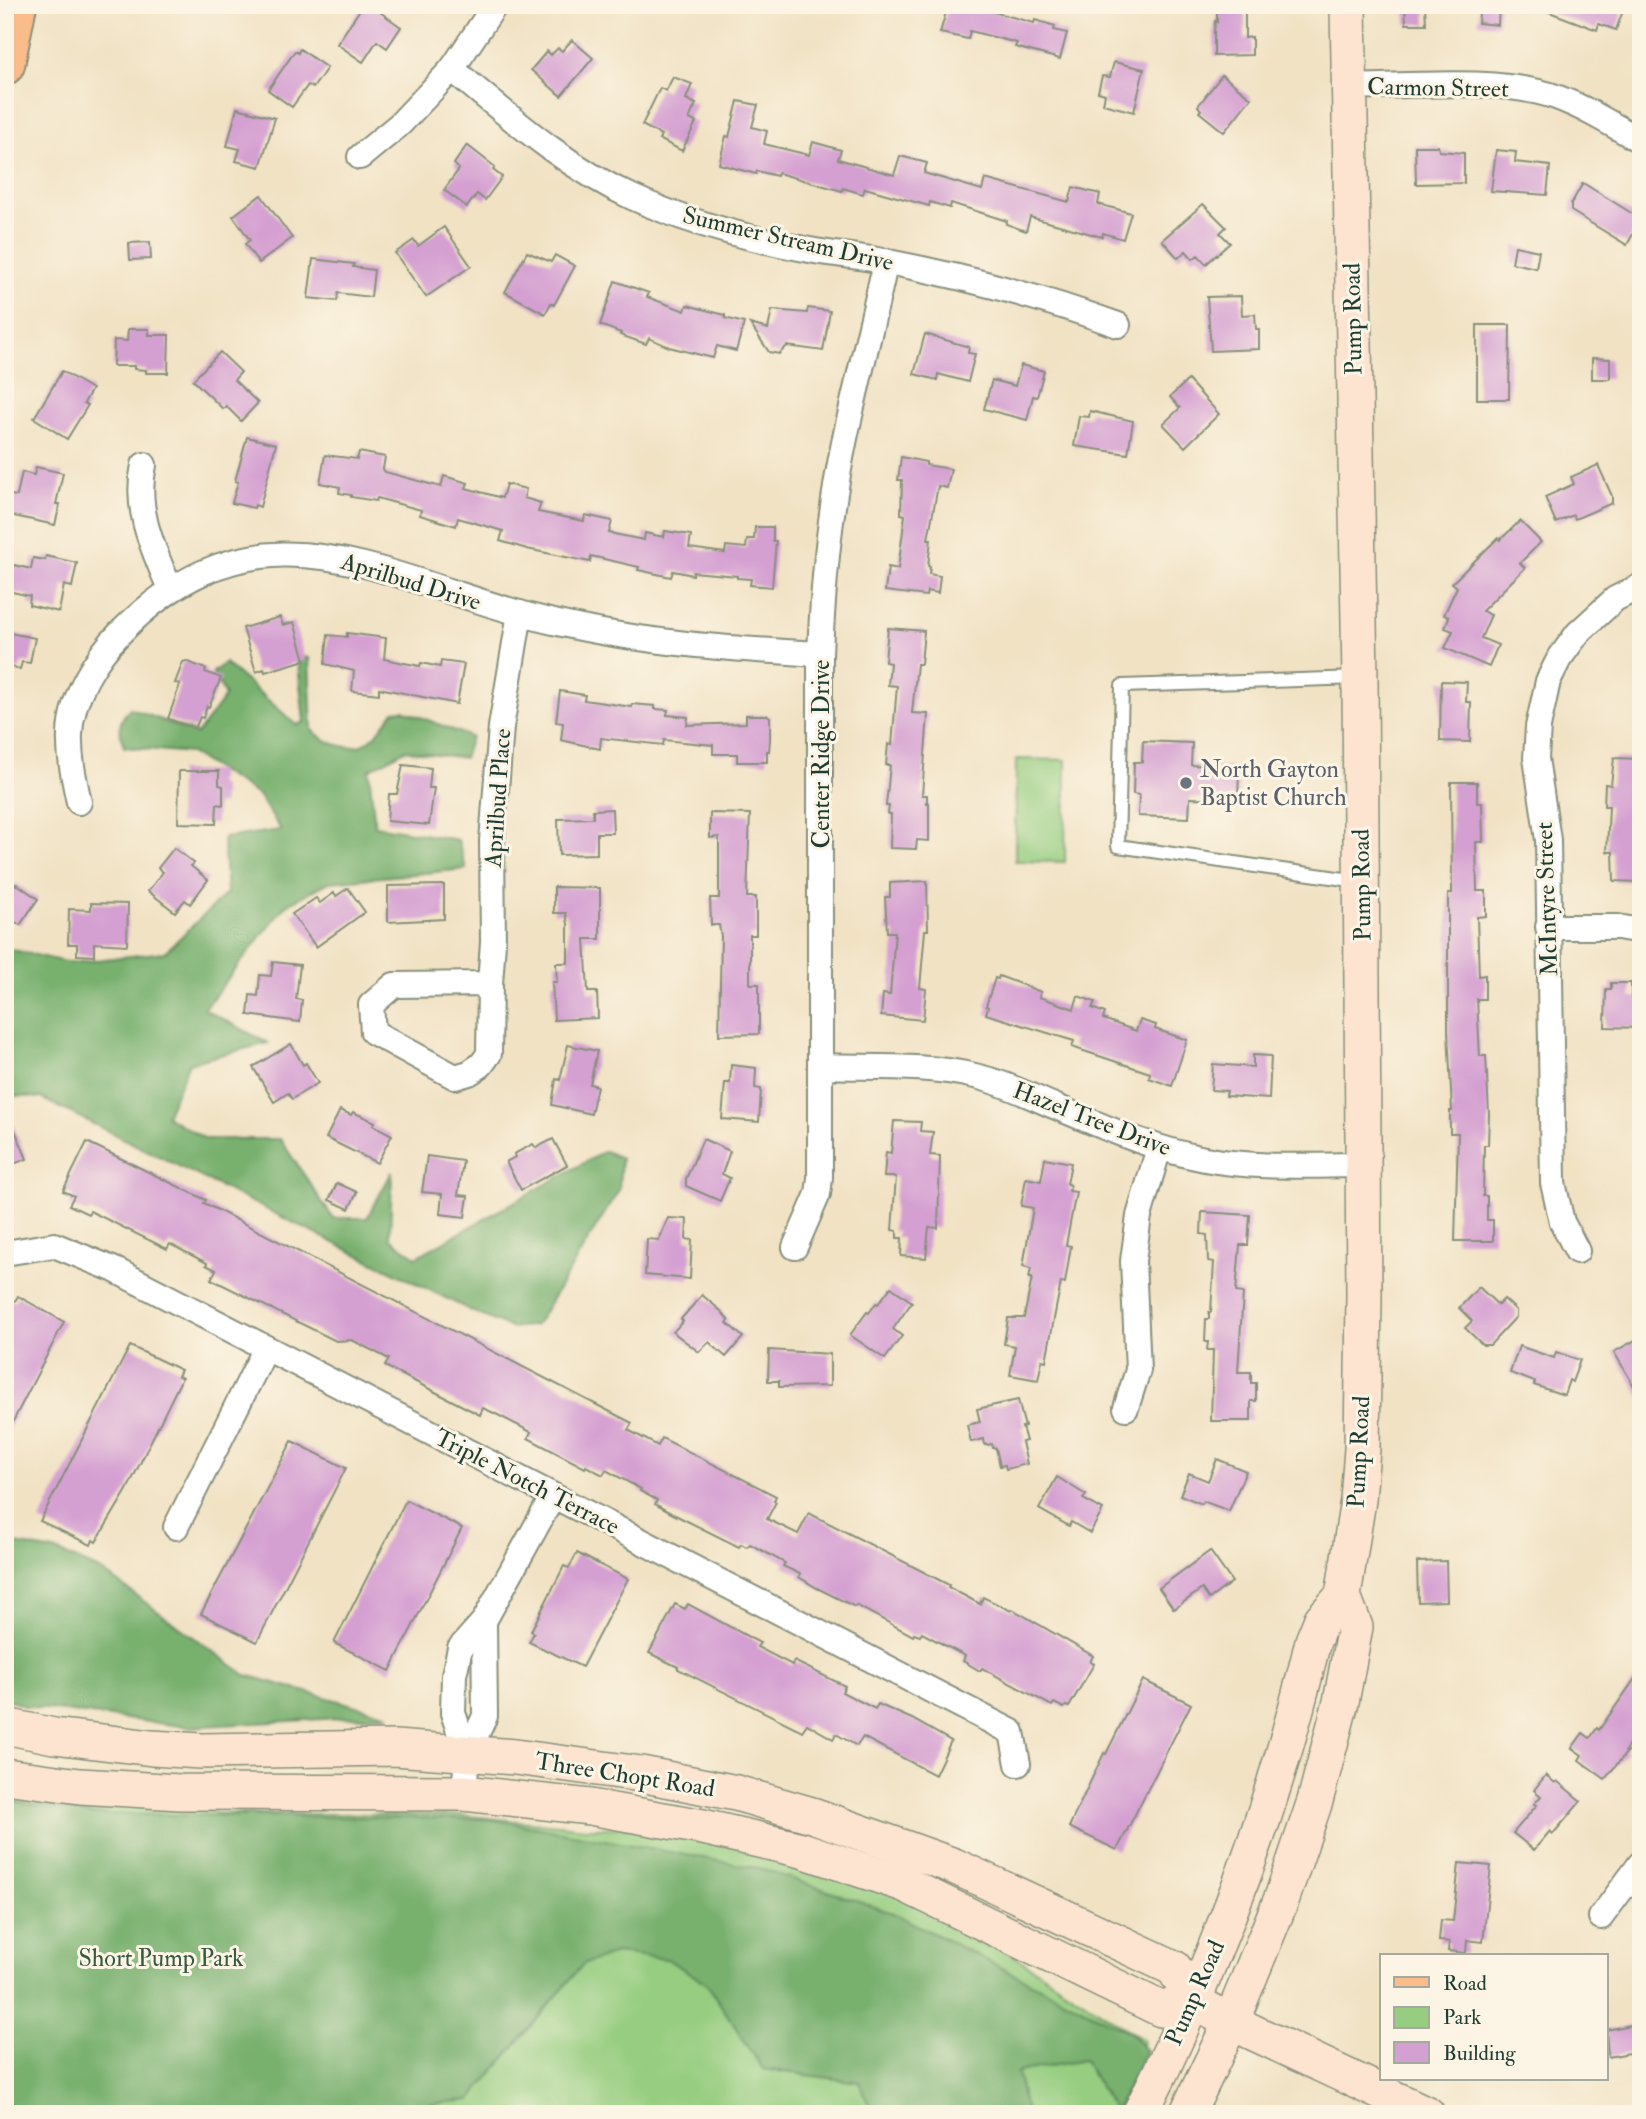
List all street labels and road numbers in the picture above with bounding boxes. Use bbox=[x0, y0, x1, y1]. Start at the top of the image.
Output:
street label: Carmon Street bbox=[1367, 71, 1509, 105]
street label: Summer Stream Drive bbox=[680, 200, 896, 278]
street label: Pump Road bbox=[1337, 262, 1369, 375]
street label: Aprilbud Drive bbox=[336, 546, 485, 618]
street label: Center Ridge Drive bbox=[806, 660, 837, 848]
street label: Aprilbud Place bbox=[478, 727, 518, 870]
street label: McIntyre Street bbox=[1529, 821, 1565, 977]
street label: Pump Road bbox=[1346, 828, 1378, 941]
street label: Hazel Tree Drive bbox=[1009, 1075, 1175, 1163]
street label: Pump Road bbox=[1341, 1395, 1377, 1509]
street label: Triple Notch Terrace bbox=[429, 1422, 625, 1542]
street label: Three Chopt Road bbox=[533, 1746, 717, 1805]
street label: Pump Road bbox=[1158, 1935, 1232, 2051]

